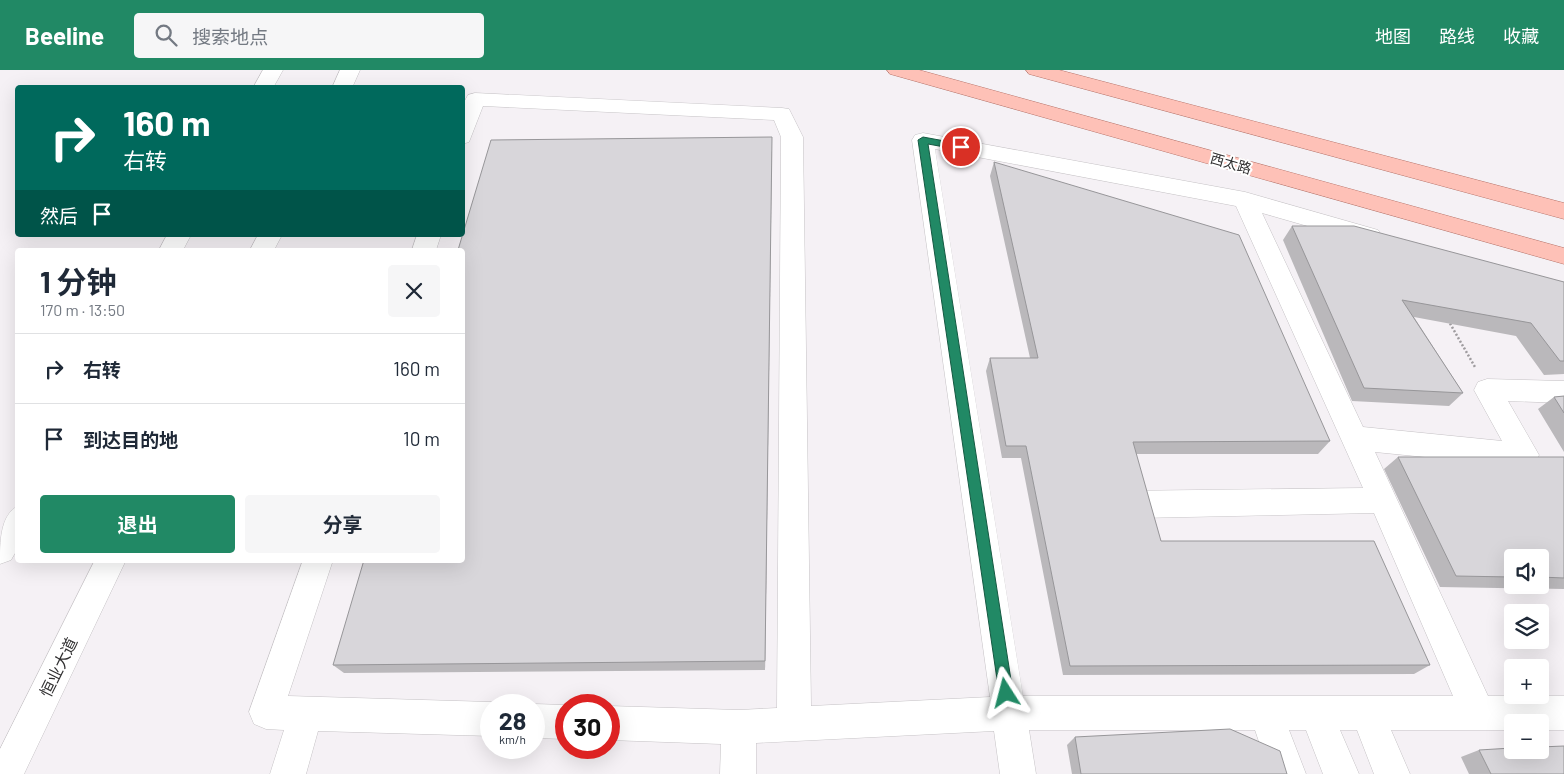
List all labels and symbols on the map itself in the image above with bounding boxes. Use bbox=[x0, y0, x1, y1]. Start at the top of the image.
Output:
pin bbox=[940, 126, 982, 168]
street label: 西太路 bbox=[1208, 149, 1254, 177]
street label: 恒业大道 bbox=[35, 634, 81, 700]
position arrow bbox=[979, 666, 1031, 718]
speed limit sign: 30 bbox=[555, 694, 620, 759]

